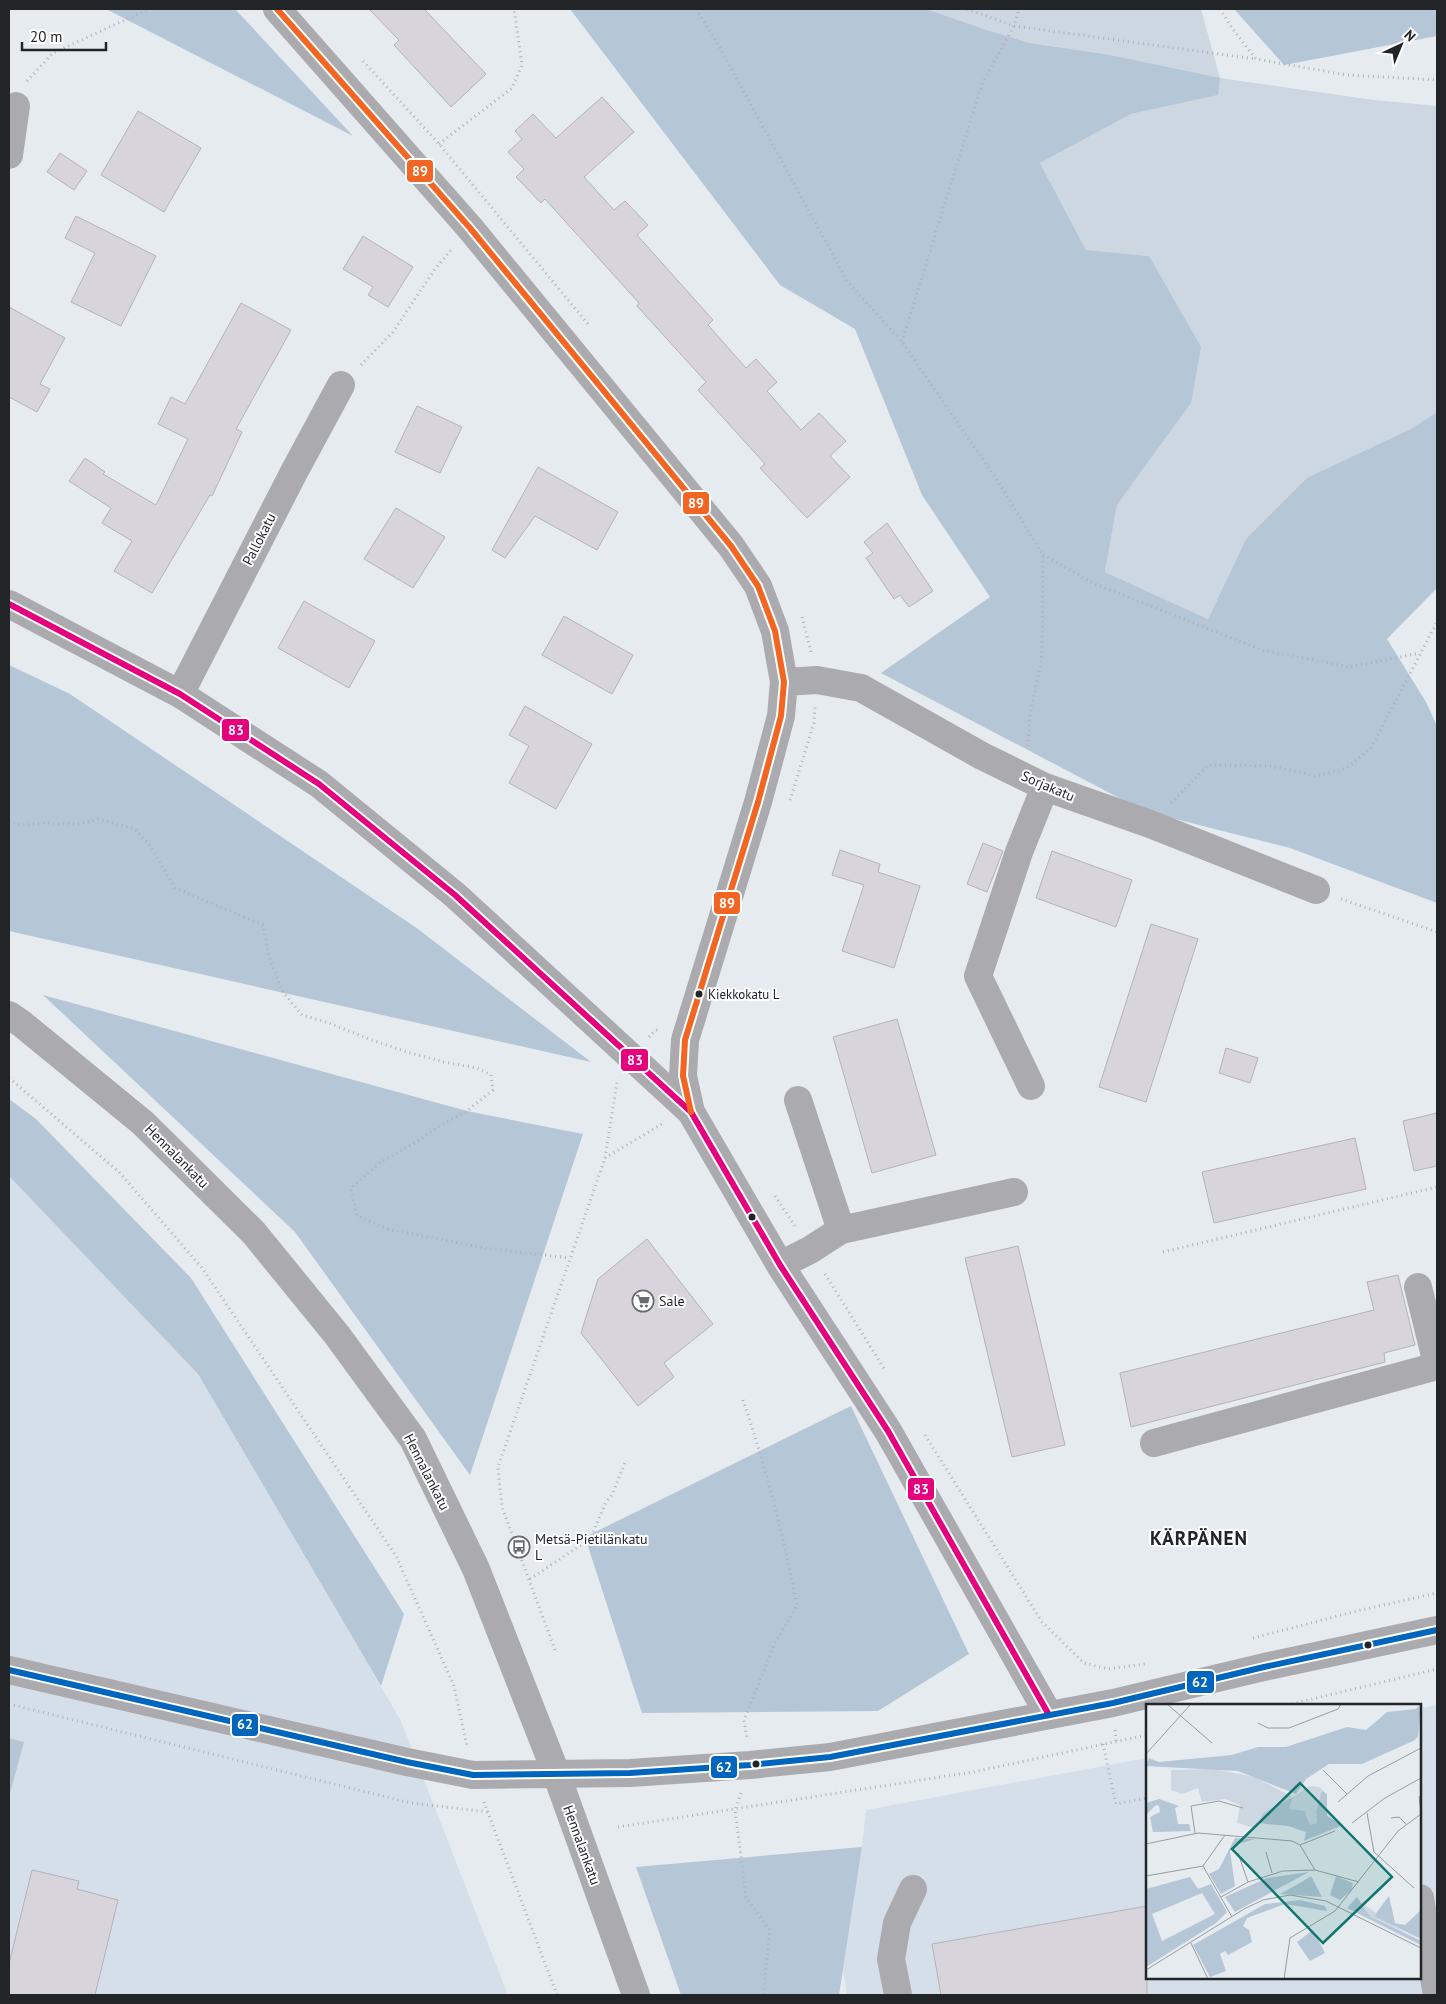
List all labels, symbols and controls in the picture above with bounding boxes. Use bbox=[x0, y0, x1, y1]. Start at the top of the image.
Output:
scale bar bbox=[22, 20, 106, 52]
north arrow bbox=[1376, 20, 1426, 70]
text: N bbox=[1400, 26, 1420, 45]
text: 20 m bbox=[30, 27, 63, 46]
line badge: 89 bbox=[406, 159, 434, 183]
text: 89 bbox=[412, 162, 428, 180]
line badge: 89 bbox=[682, 491, 710, 515]
text: 89 bbox=[688, 494, 704, 512]
street label: Pallokatu bbox=[238, 510, 280, 568]
line badge: 83 bbox=[221, 718, 250, 742]
text: 83 bbox=[228, 721, 244, 739]
street label: Sorjakatu bbox=[1019, 767, 1077, 805]
line badge: 89 bbox=[713, 891, 741, 915]
text: 89 bbox=[719, 894, 735, 912]
place label: Kiekkokatu L bbox=[708, 986, 780, 1003]
marker: Kiekkokatu L bbox=[694, 989, 704, 999]
line badge: 83 bbox=[620, 1048, 649, 1072]
text: 83 bbox=[627, 1051, 643, 1069]
street label: Hennalankatu bbox=[141, 1120, 213, 1192]
unlabelled marker bbox=[747, 1212, 757, 1222]
supermarket icon: Sale bbox=[631, 1289, 655, 1313]
place label: Sale bbox=[659, 1292, 685, 1310]
street label: Hennalankatu bbox=[400, 1431, 454, 1513]
line badge: 83 bbox=[907, 1477, 935, 1501]
text: 83 bbox=[913, 1480, 929, 1498]
district label: KÄRPÄNEN bbox=[1150, 1526, 1248, 1550]
place label: Metsä-Pietilänkatu L bbox=[535, 1530, 648, 1564]
bus stop icon: Metsä-Pietilänkatu L bbox=[507, 1535, 531, 1559]
unlabelled marker bbox=[1363, 1640, 1373, 1650]
line badge: 62 bbox=[1186, 1670, 1215, 1694]
text: 62 bbox=[1192, 1673, 1208, 1691]
inset map bbox=[1146, 1704, 1421, 1979]
line badge: 62 bbox=[231, 1713, 259, 1737]
text: 62 bbox=[237, 1715, 253, 1733]
line badge: 62 bbox=[710, 1755, 738, 1779]
text: 62 bbox=[716, 1758, 732, 1776]
unlabelled marker bbox=[751, 1759, 761, 1769]
street label: Hennalankatu bbox=[559, 1803, 605, 1887]

